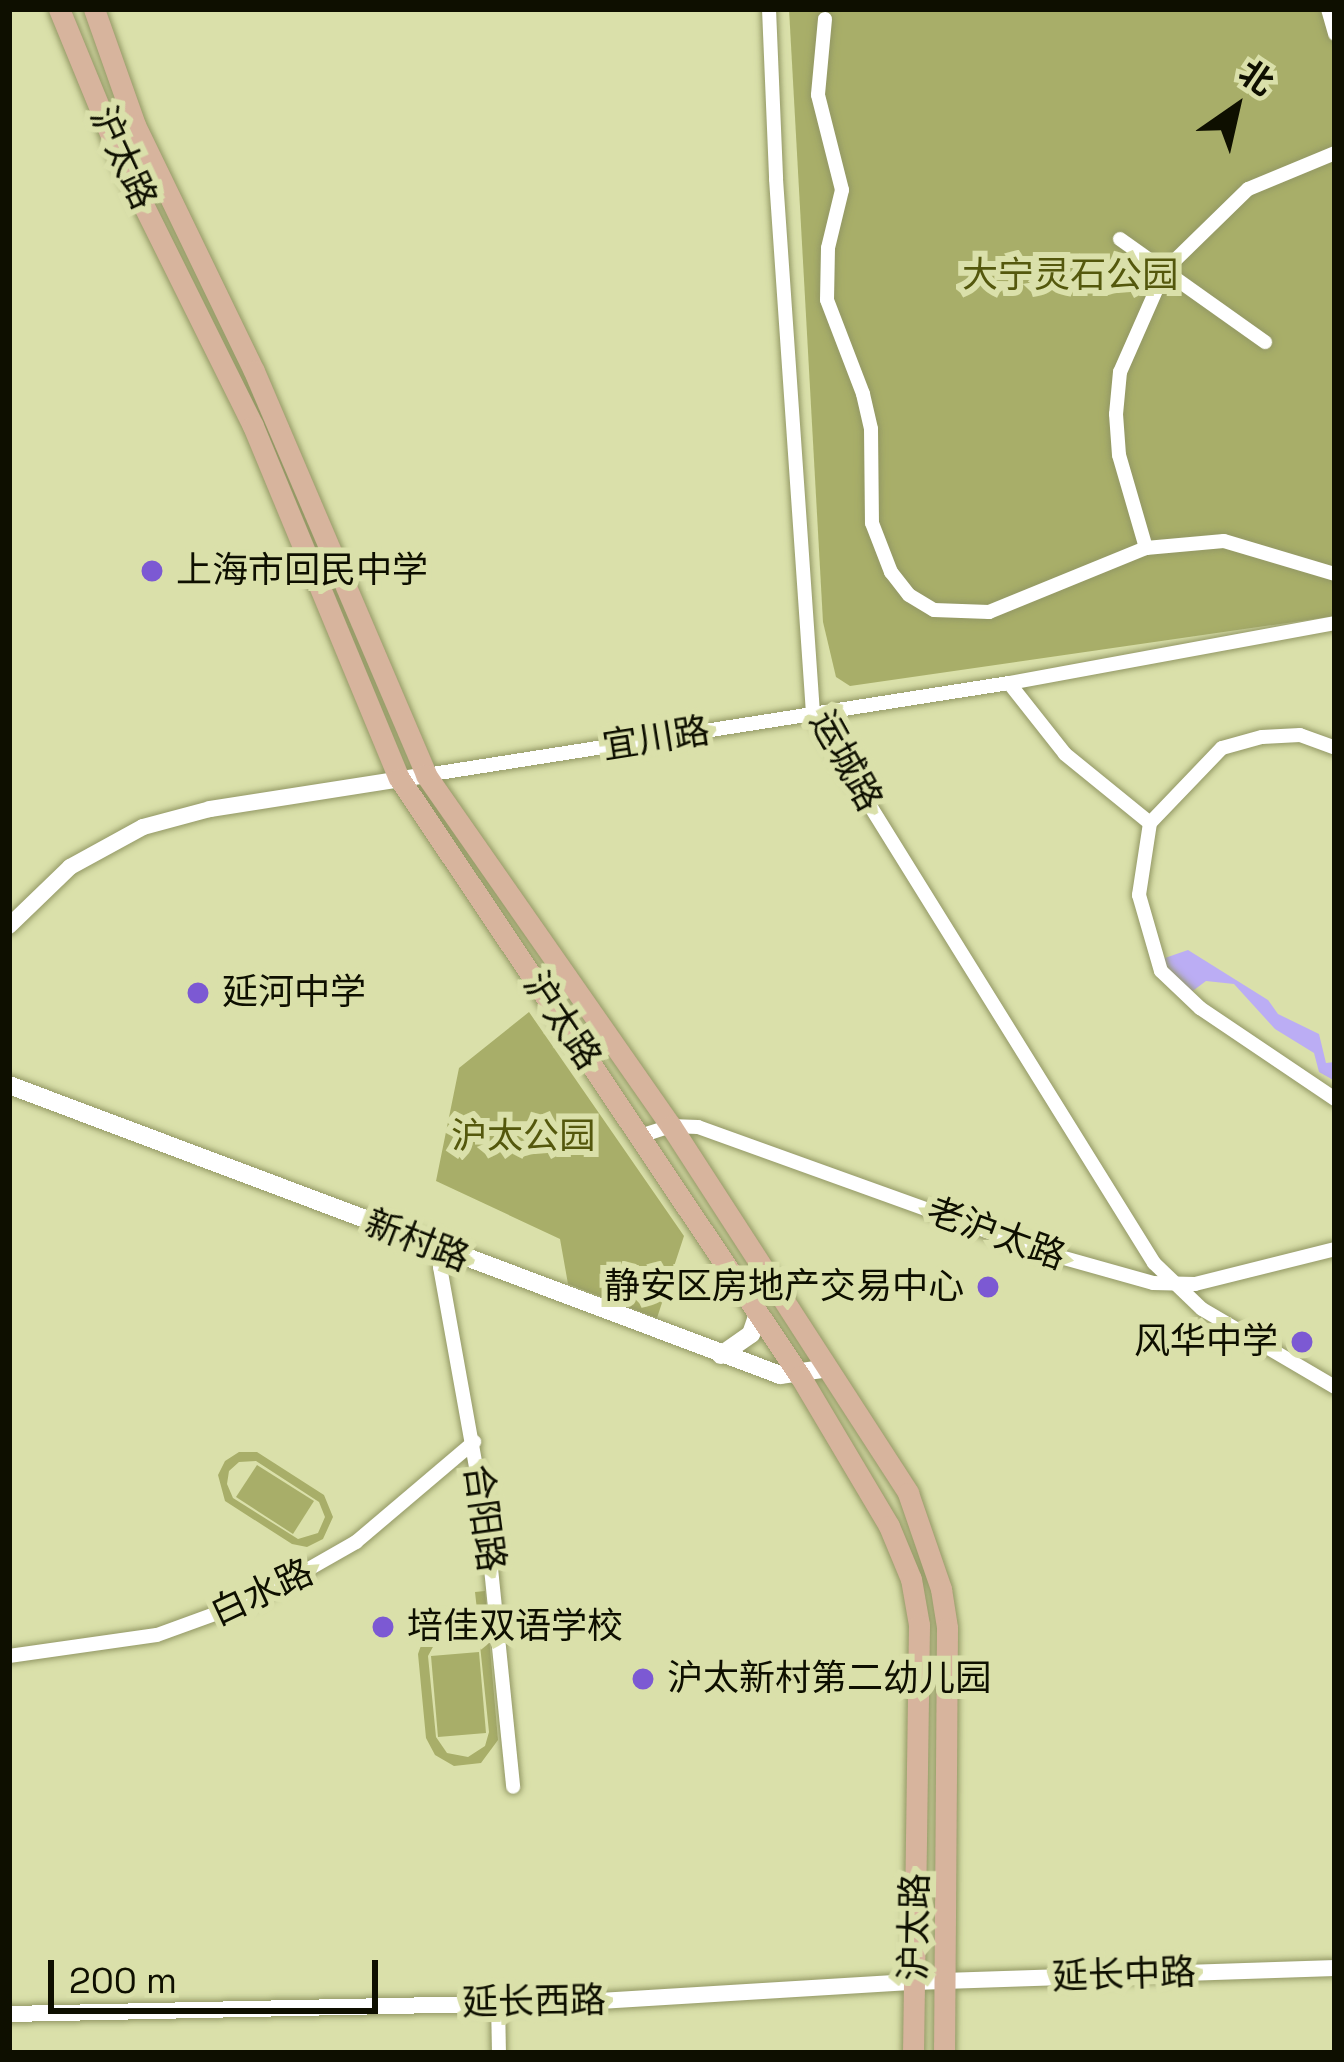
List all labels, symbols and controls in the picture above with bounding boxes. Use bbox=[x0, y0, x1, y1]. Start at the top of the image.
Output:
north arrow bbox=[1176, 48, 1296, 168]
text: 北 bbox=[1231, 52, 1282, 105]
street label: 沪太路 bbox=[81, 100, 165, 216]
park label: 大宁灵石公园 bbox=[962, 254, 1178, 298]
place label: 上海市回民中学 bbox=[176, 549, 428, 593]
marker: 上海市回民中学 bbox=[139, 558, 165, 584]
street label: 运城路 bbox=[801, 703, 891, 819]
street label: 宜川路 bbox=[599, 709, 713, 769]
street label: 沪太路 bbox=[514, 964, 610, 1078]
place label: 延河中学 bbox=[222, 971, 366, 1015]
marker: 延河中学 bbox=[185, 980, 211, 1006]
park label: 沪太公园 bbox=[451, 1115, 595, 1159]
street label: 老沪太路 bbox=[921, 1189, 1071, 1279]
street label: 新村路 bbox=[359, 1201, 475, 1281]
place label: 静安区房地产交易中心 bbox=[604, 1265, 964, 1309]
marker: 静安区房地产交易中心 bbox=[975, 1274, 1001, 1300]
place label: 风华中学 bbox=[1134, 1320, 1278, 1364]
marker: 风华中学 bbox=[1289, 1329, 1315, 1355]
street label: 合阳路 bbox=[455, 1462, 513, 1574]
street label: 白水路 bbox=[204, 1551, 320, 1635]
place label: 培佳双语学校 bbox=[407, 1605, 623, 1649]
marker: 培佳双语学校 bbox=[370, 1614, 396, 1640]
place label: 沪太新村第二幼儿园 bbox=[667, 1657, 991, 1701]
marker: 沪太新村第二幼儿园 bbox=[630, 1666, 656, 1692]
street label: 沪太路 bbox=[892, 1873, 938, 1981]
scale bar bbox=[54, 1936, 384, 2010]
street label: 延长中路 bbox=[1051, 1951, 1197, 1999]
text: 200 m bbox=[69, 1958, 177, 2004]
street label: 延长西路 bbox=[462, 1979, 606, 2025]

